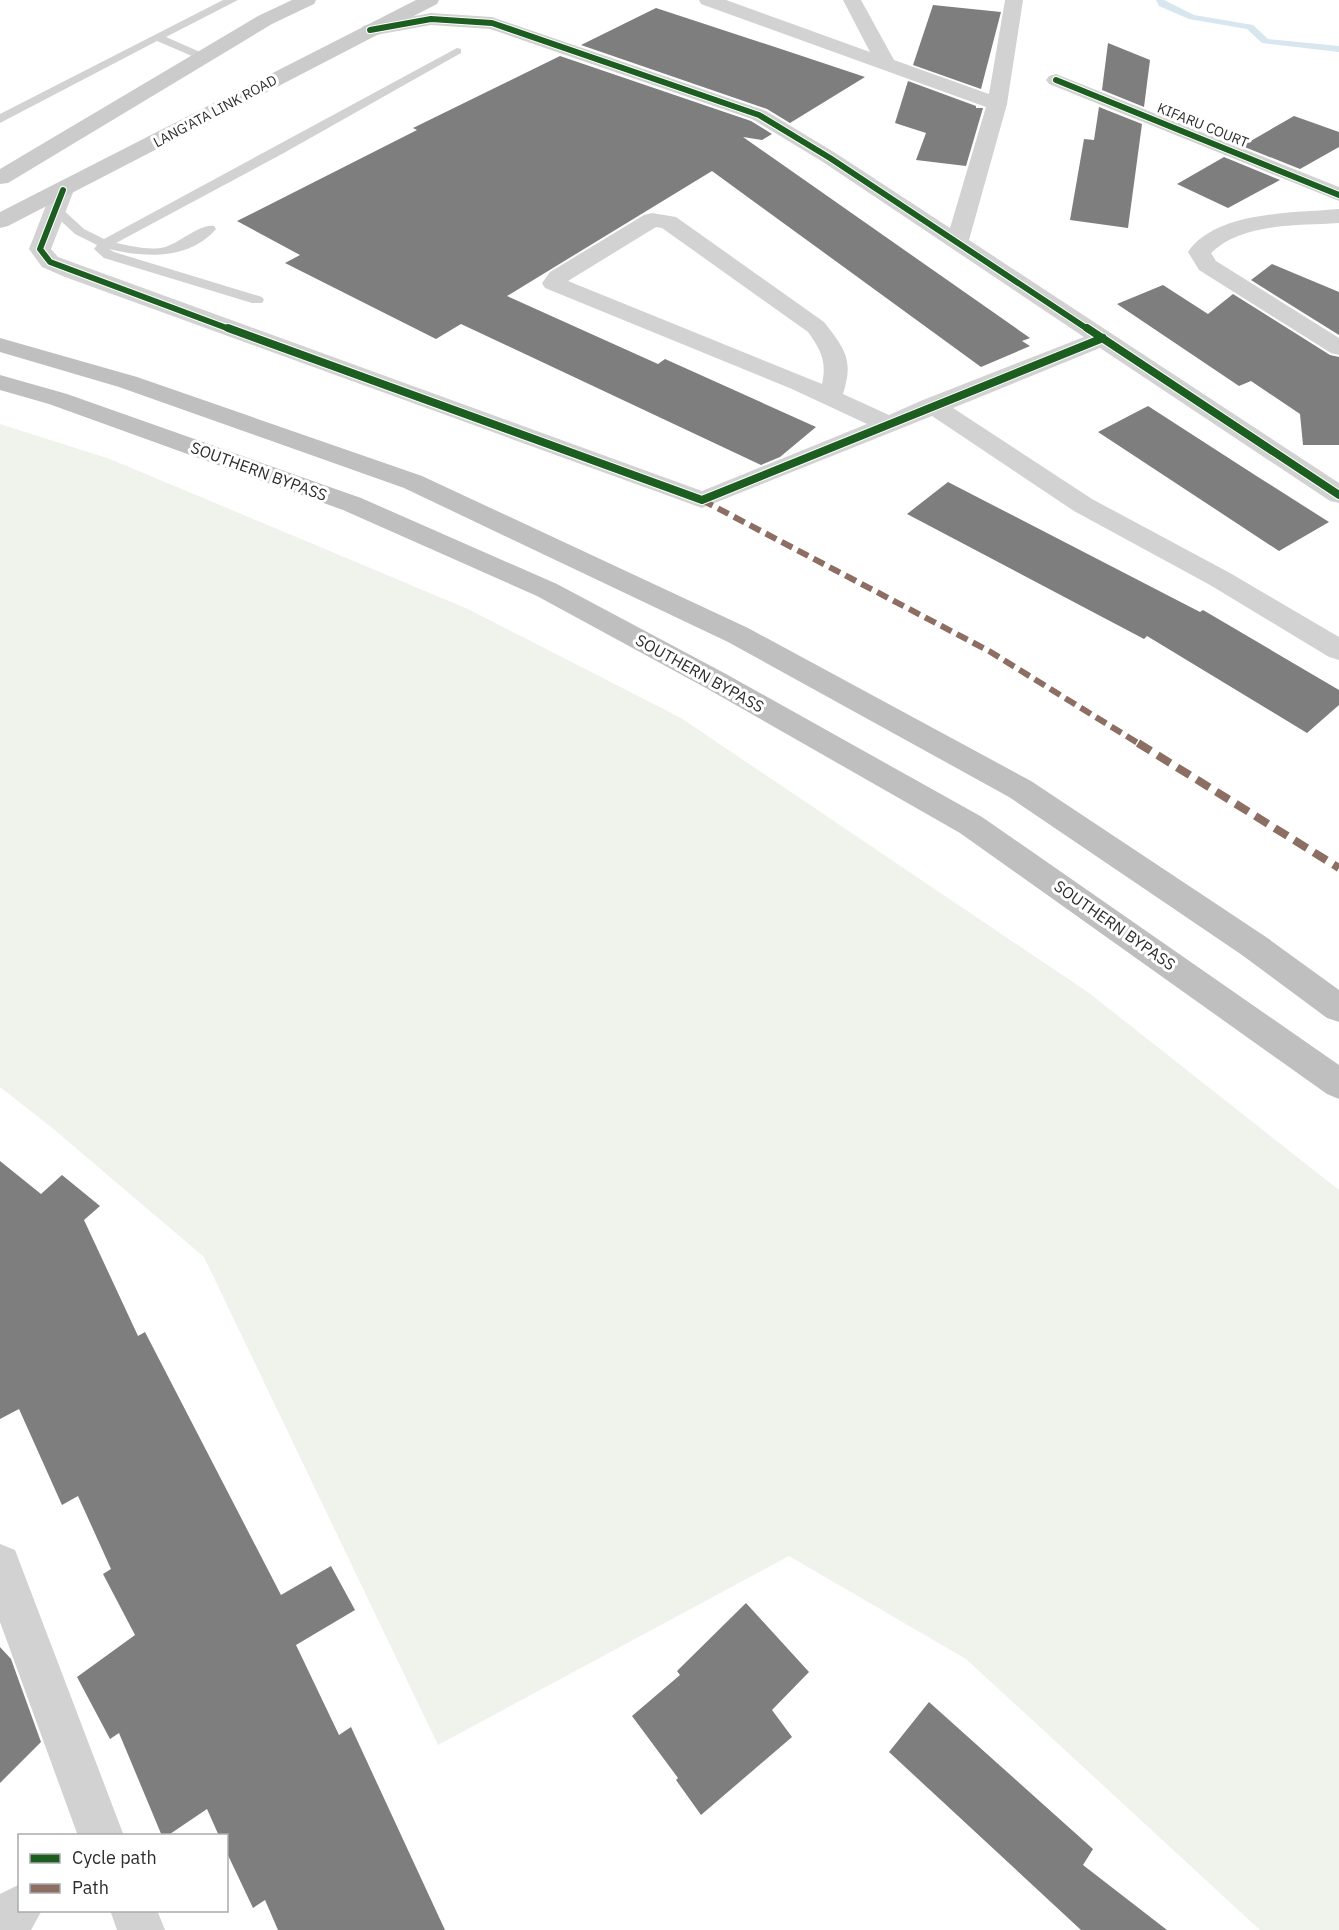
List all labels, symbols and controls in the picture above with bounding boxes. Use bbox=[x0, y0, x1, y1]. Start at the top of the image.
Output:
street label: LANG'ATA LINK ROAD bbox=[150, 71, 280, 151]
street label: KIFARU COURT bbox=[1155, 99, 1251, 151]
street label: SOUTHERN BYPASS bbox=[188, 437, 330, 505]
street label: SOUTHERN BYPASS bbox=[632, 629, 768, 717]
street label: SOUTHERN BYPASS bbox=[1050, 876, 1180, 974]
legend bbox=[18, 1834, 228, 1912]
text: Cycle path bbox=[72, 1846, 157, 1869]
text: Path bbox=[72, 1876, 109, 1899]

